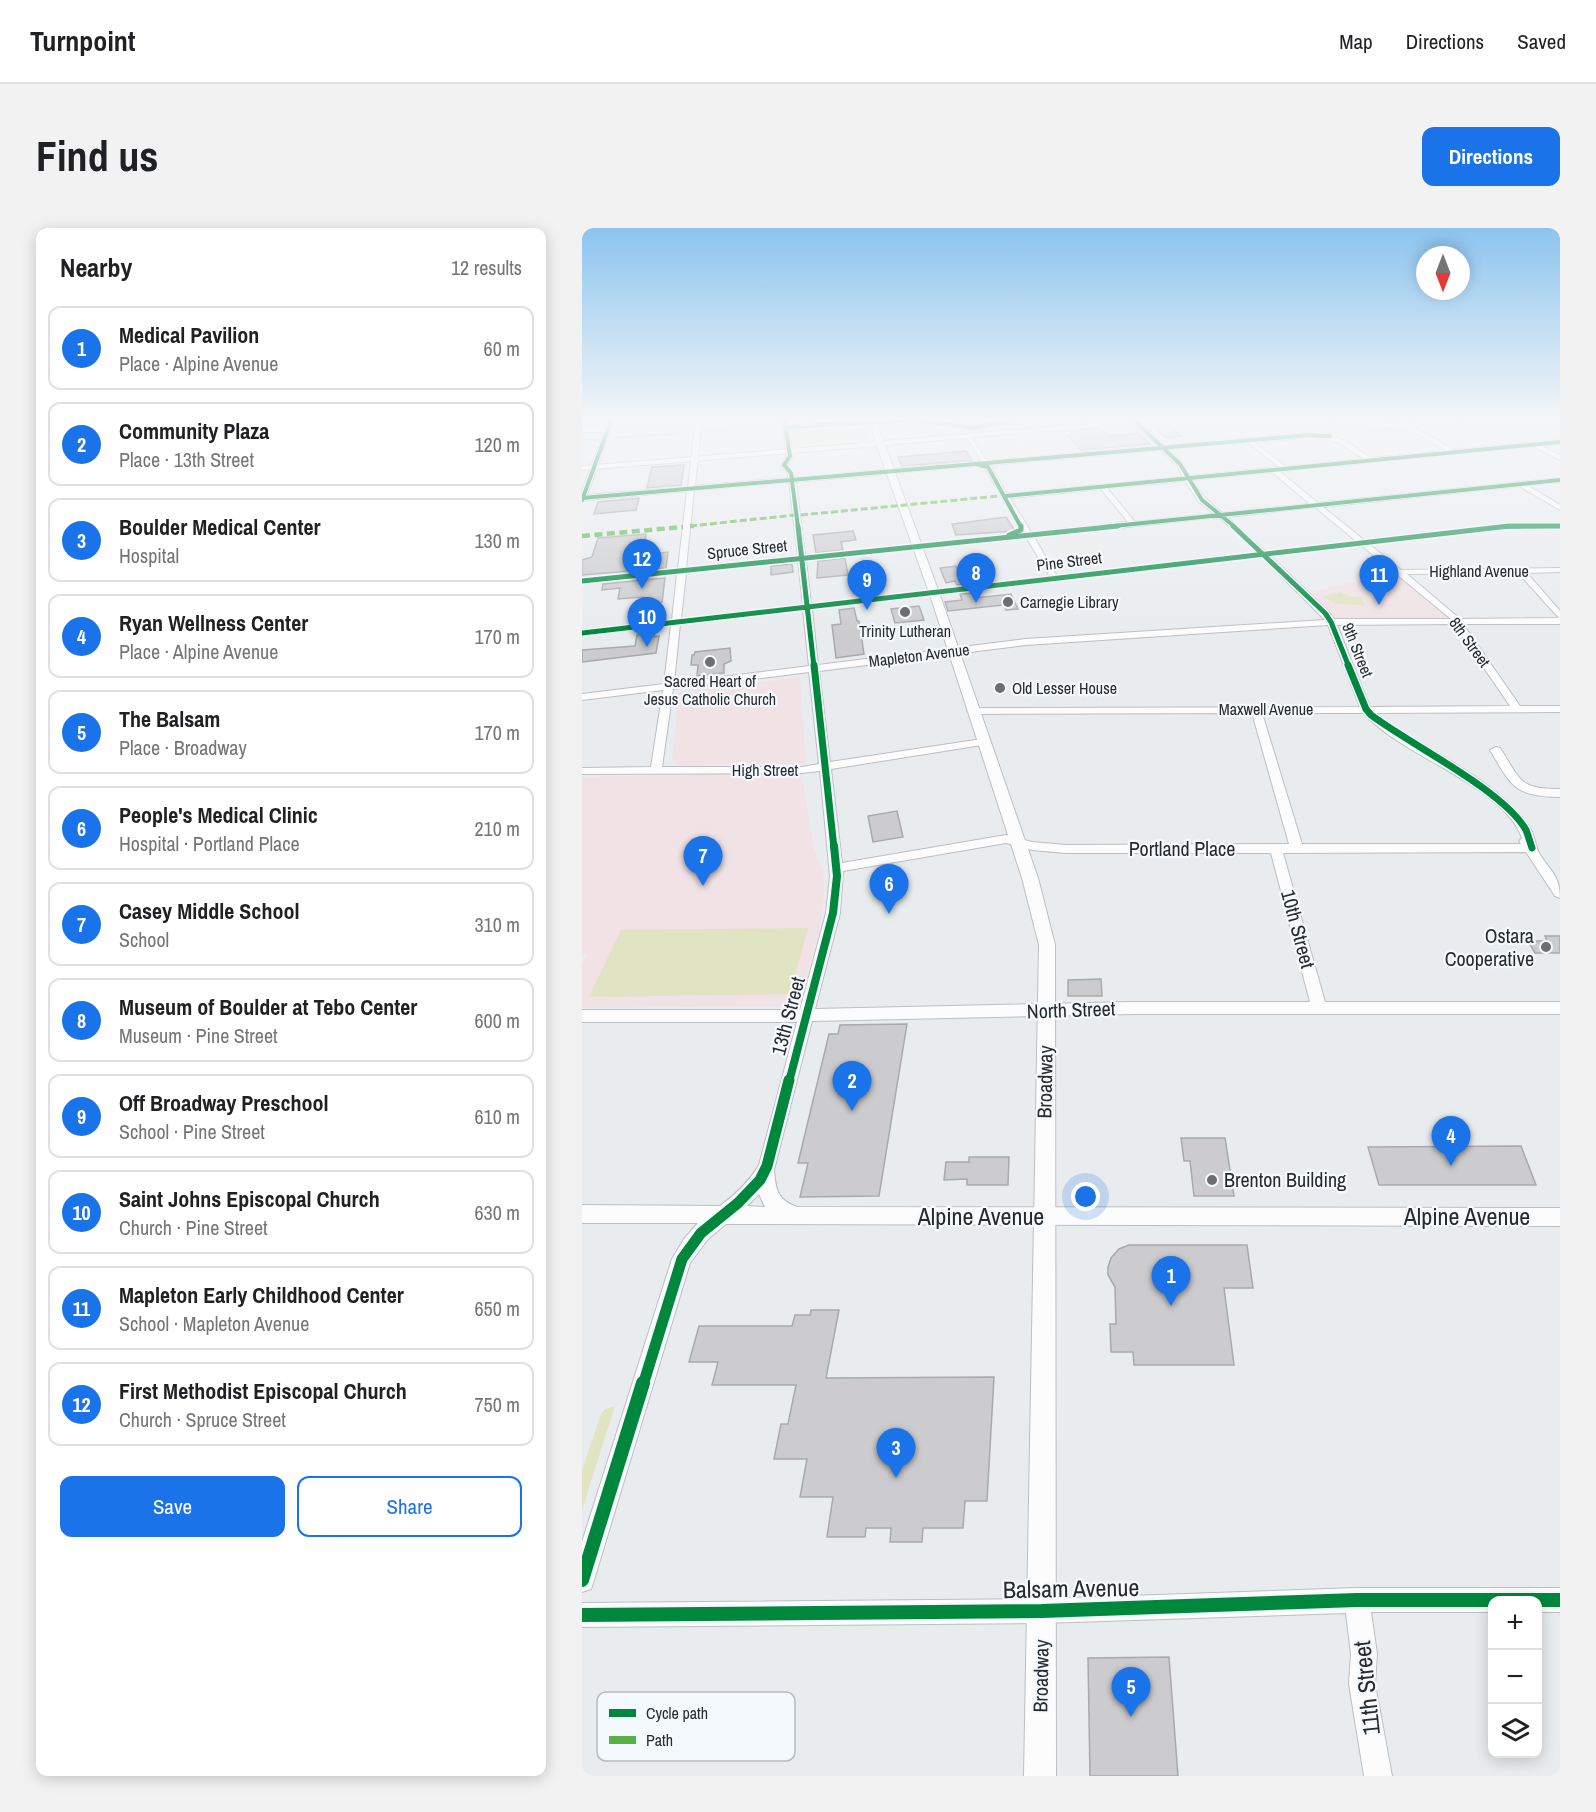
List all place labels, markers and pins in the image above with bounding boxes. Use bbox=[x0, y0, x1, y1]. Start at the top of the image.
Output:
pin: 12 bbox=[622, 540, 662, 589]
pin: 8 bbox=[956, 554, 996, 603]
pin: 11 bbox=[1360, 556, 1398, 605]
pin: 9 bbox=[848, 560, 886, 610]
place label: Carnegie Library bbox=[1020, 591, 1119, 613]
marker: Carnegie Library bbox=[1001, 595, 1015, 609]
pin: 10 bbox=[628, 598, 666, 647]
marker: Trinity Lutheran bbox=[898, 605, 912, 619]
place label: Trinity Lutheran bbox=[859, 620, 951, 642]
marker: Sacred Heart of Jesus Catholic Church bbox=[703, 655, 717, 669]
place label: Sacred Heart of Jesus Catholic Church bbox=[644, 670, 776, 710]
place label: Old Lesser House bbox=[1012, 677, 1117, 699]
marker: Old Lesser House bbox=[993, 681, 1007, 695]
pin: 7 bbox=[684, 836, 722, 886]
pin: 6 bbox=[870, 864, 908, 914]
place label: Ostara Cooperative bbox=[1445, 922, 1534, 972]
marker: Ostara Cooperative bbox=[1539, 940, 1553, 954]
pin: 2 bbox=[832, 1062, 872, 1111]
pin: 4 bbox=[1432, 1116, 1470, 1166]
place label: Brenton Building bbox=[1224, 1166, 1346, 1193]
marker: Brenton Building bbox=[1205, 1173, 1219, 1187]
pin: 1 bbox=[1152, 1256, 1190, 1306]
pin: 3 bbox=[876, 1428, 916, 1478]
pin: 5 bbox=[1112, 1668, 1150, 1717]

